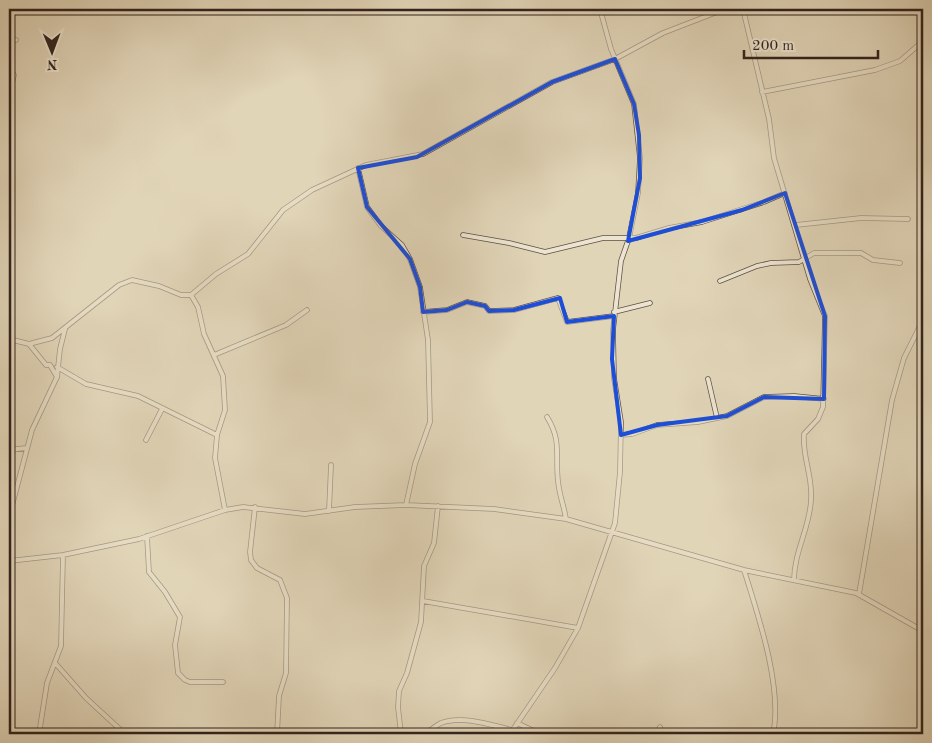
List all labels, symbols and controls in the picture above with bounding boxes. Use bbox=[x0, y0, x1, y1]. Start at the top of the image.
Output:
north arrow bbox=[28, 28, 78, 78]
scale bar bbox=[744, 28, 878, 60]
text: 200 m bbox=[752, 39, 794, 54]
text: N bbox=[46, 57, 58, 71]

